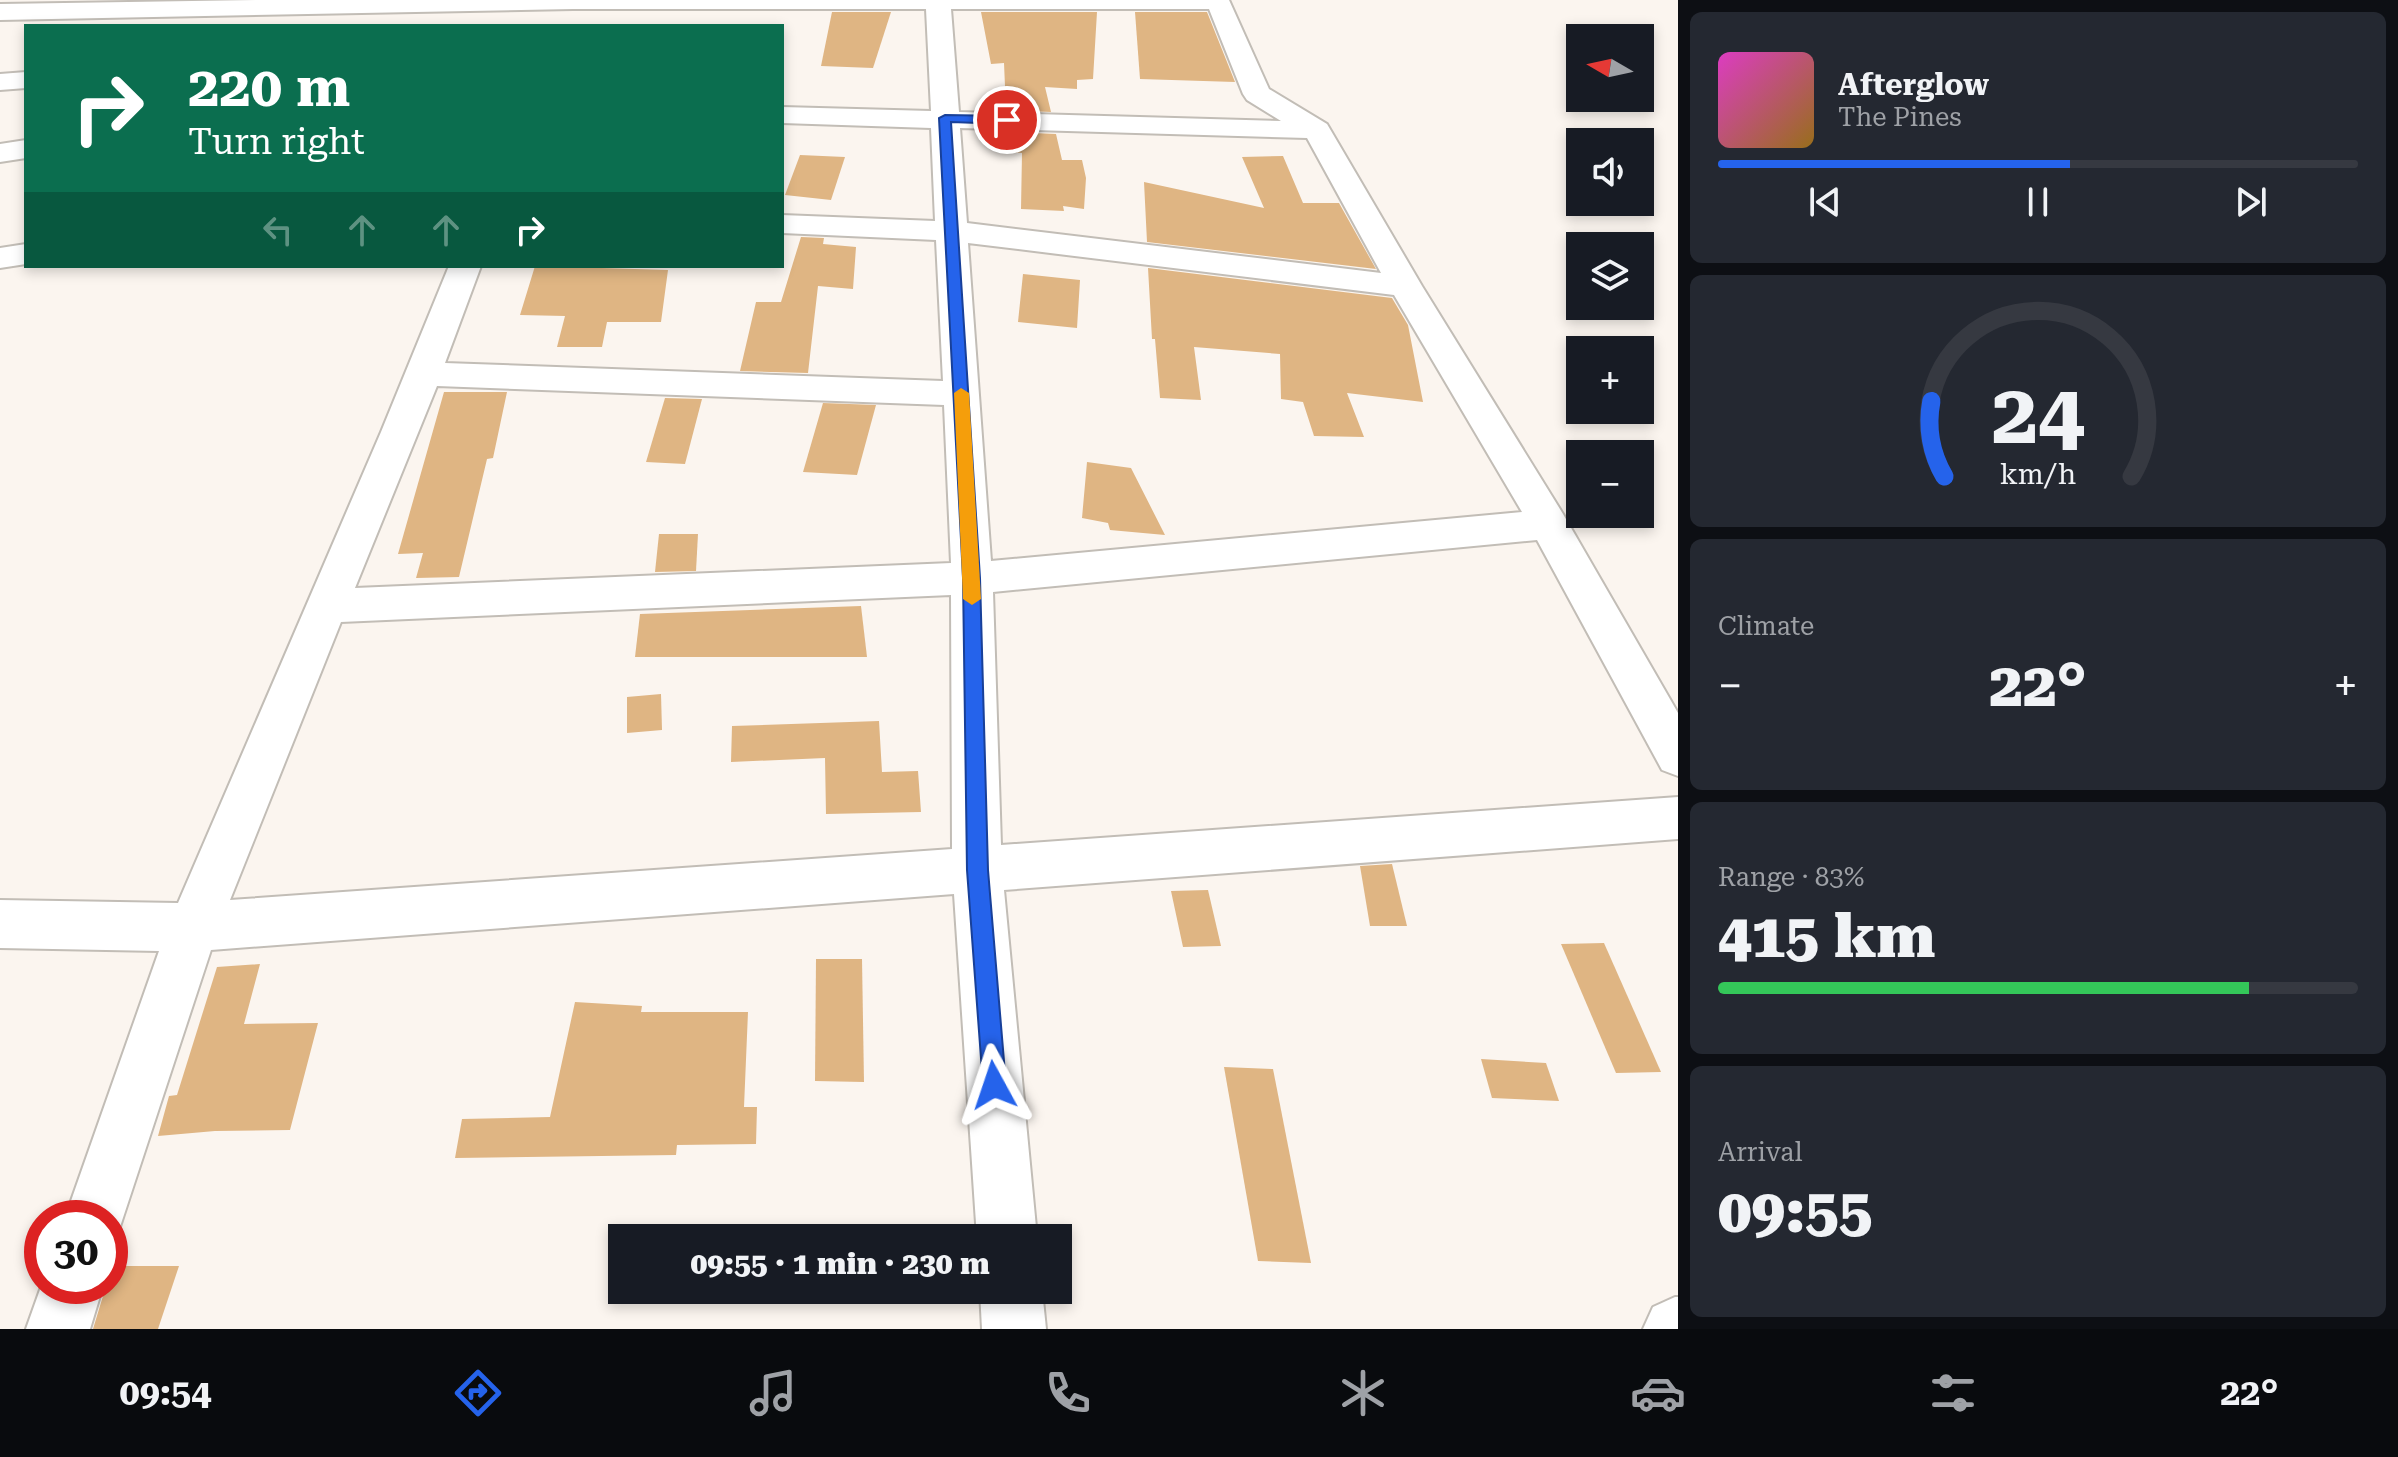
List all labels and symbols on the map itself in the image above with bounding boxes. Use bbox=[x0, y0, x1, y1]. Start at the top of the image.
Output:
north arrow bbox=[1566, 24, 1654, 112]
pin bbox=[973, 86, 1041, 154]
position arrow bbox=[952, 1043, 1036, 1127]
speed limit sign: 30 bbox=[24, 1200, 128, 1304]

